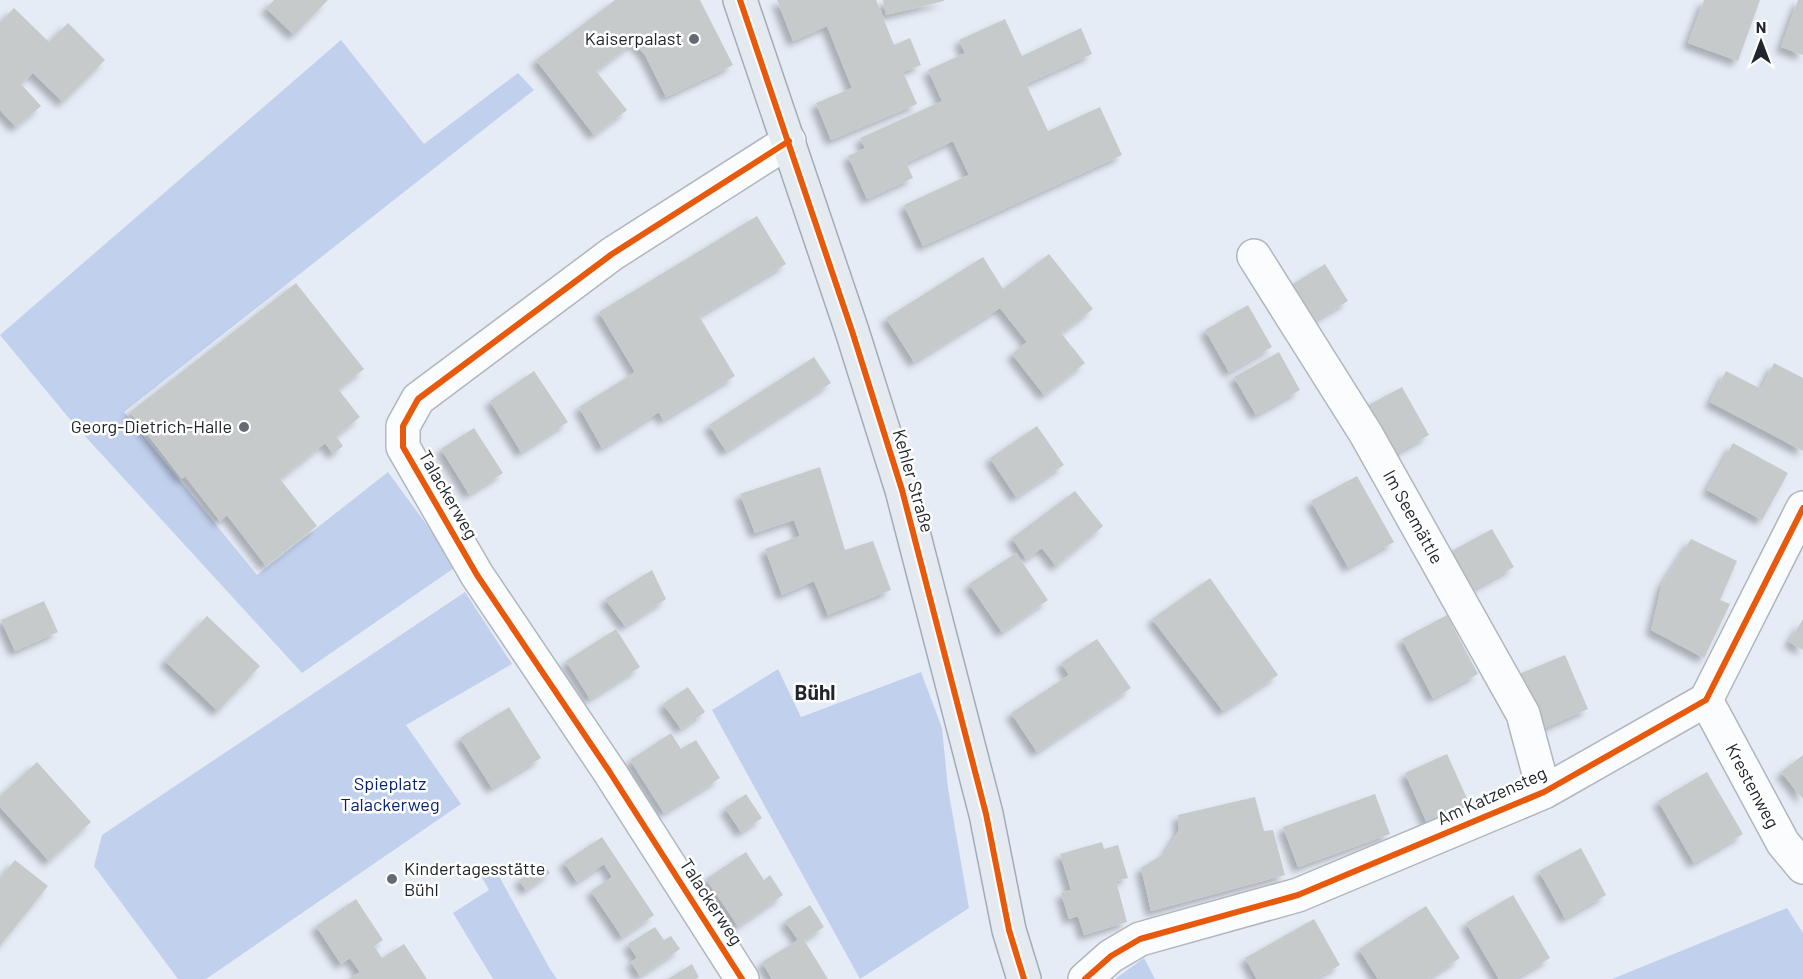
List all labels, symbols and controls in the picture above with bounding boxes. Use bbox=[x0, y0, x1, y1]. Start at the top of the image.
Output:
north arrow bbox=[1731, 12, 1791, 72]
text: N bbox=[1756, 17, 1766, 36]
place label: Kaiserpalast bbox=[585, 27, 682, 49]
marker: Kaiserpalast bbox=[687, 32, 701, 46]
place label: Georg-Dietrich-Halle bbox=[71, 415, 232, 437]
marker: Georg-Dietrich-Halle bbox=[237, 420, 251, 434]
street label: Kehler Straße bbox=[889, 427, 939, 535]
street label: Talackerweg bbox=[415, 446, 483, 543]
street label: Im Seemättle bbox=[1379, 466, 1449, 567]
district label: Bühl bbox=[795, 679, 836, 704]
street label: Krestenweg bbox=[1721, 739, 1784, 832]
street label: Am Katzensteg bbox=[1433, 761, 1550, 829]
park label: Spieplatz Talackerweg bbox=[340, 772, 440, 815]
street label: Talackerweg bbox=[676, 854, 748, 949]
place label: Kindertagesstätte Bühl bbox=[404, 857, 545, 900]
marker: Kindertagesstätte Bühl bbox=[385, 872, 399, 886]

